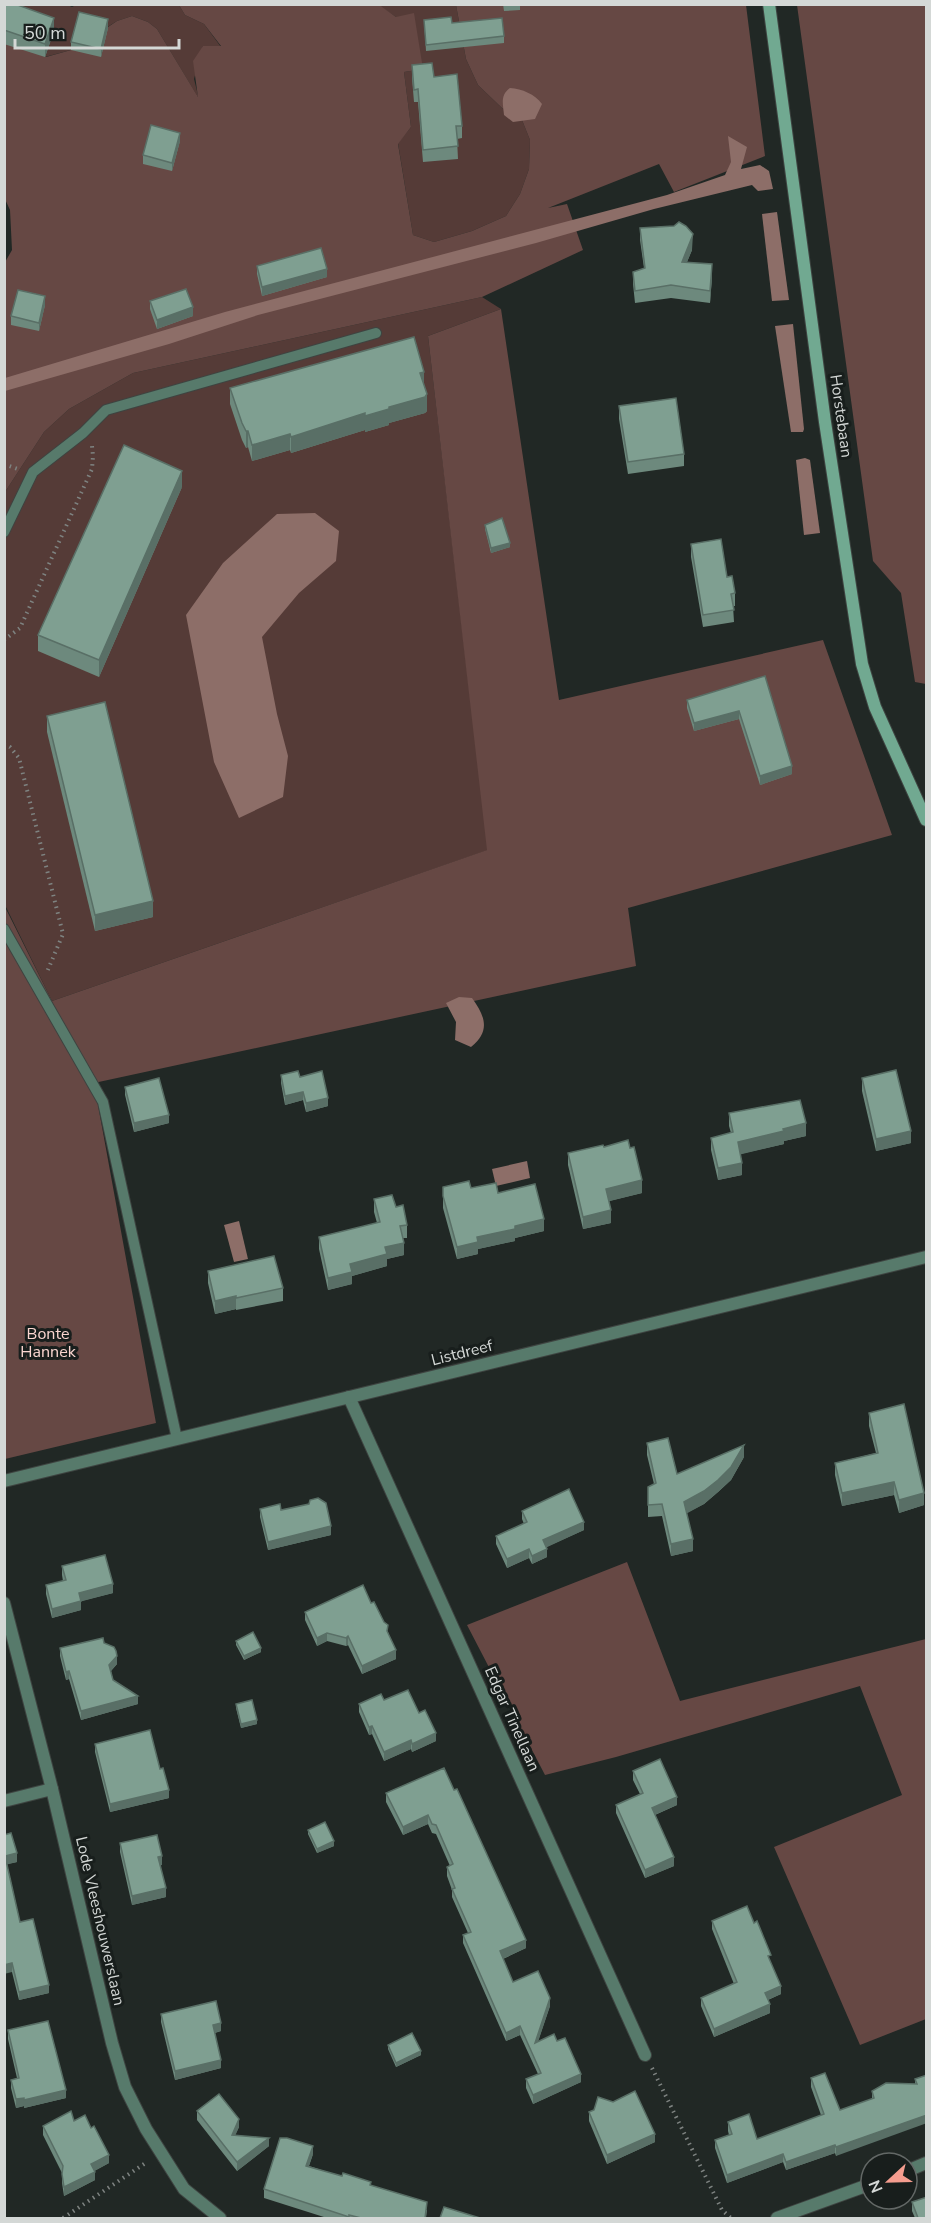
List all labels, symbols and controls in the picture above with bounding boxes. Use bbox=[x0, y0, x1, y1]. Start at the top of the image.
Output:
scale bar bbox=[15, 12, 178, 50]
text: 50 m bbox=[24, 21, 66, 45]
street label: Horstebaan bbox=[824, 373, 858, 459]
park label: Bonte Hannek bbox=[20, 1323, 77, 1363]
street label: Listdreef bbox=[429, 1335, 496, 1371]
street label: Edgar Tinellaan bbox=[479, 1663, 545, 1775]
street label: Lode Vleeshouwerslaan bbox=[70, 1834, 130, 2008]
north arrow bbox=[859, 2151, 919, 2211]
text: N bbox=[864, 2177, 888, 2196]

